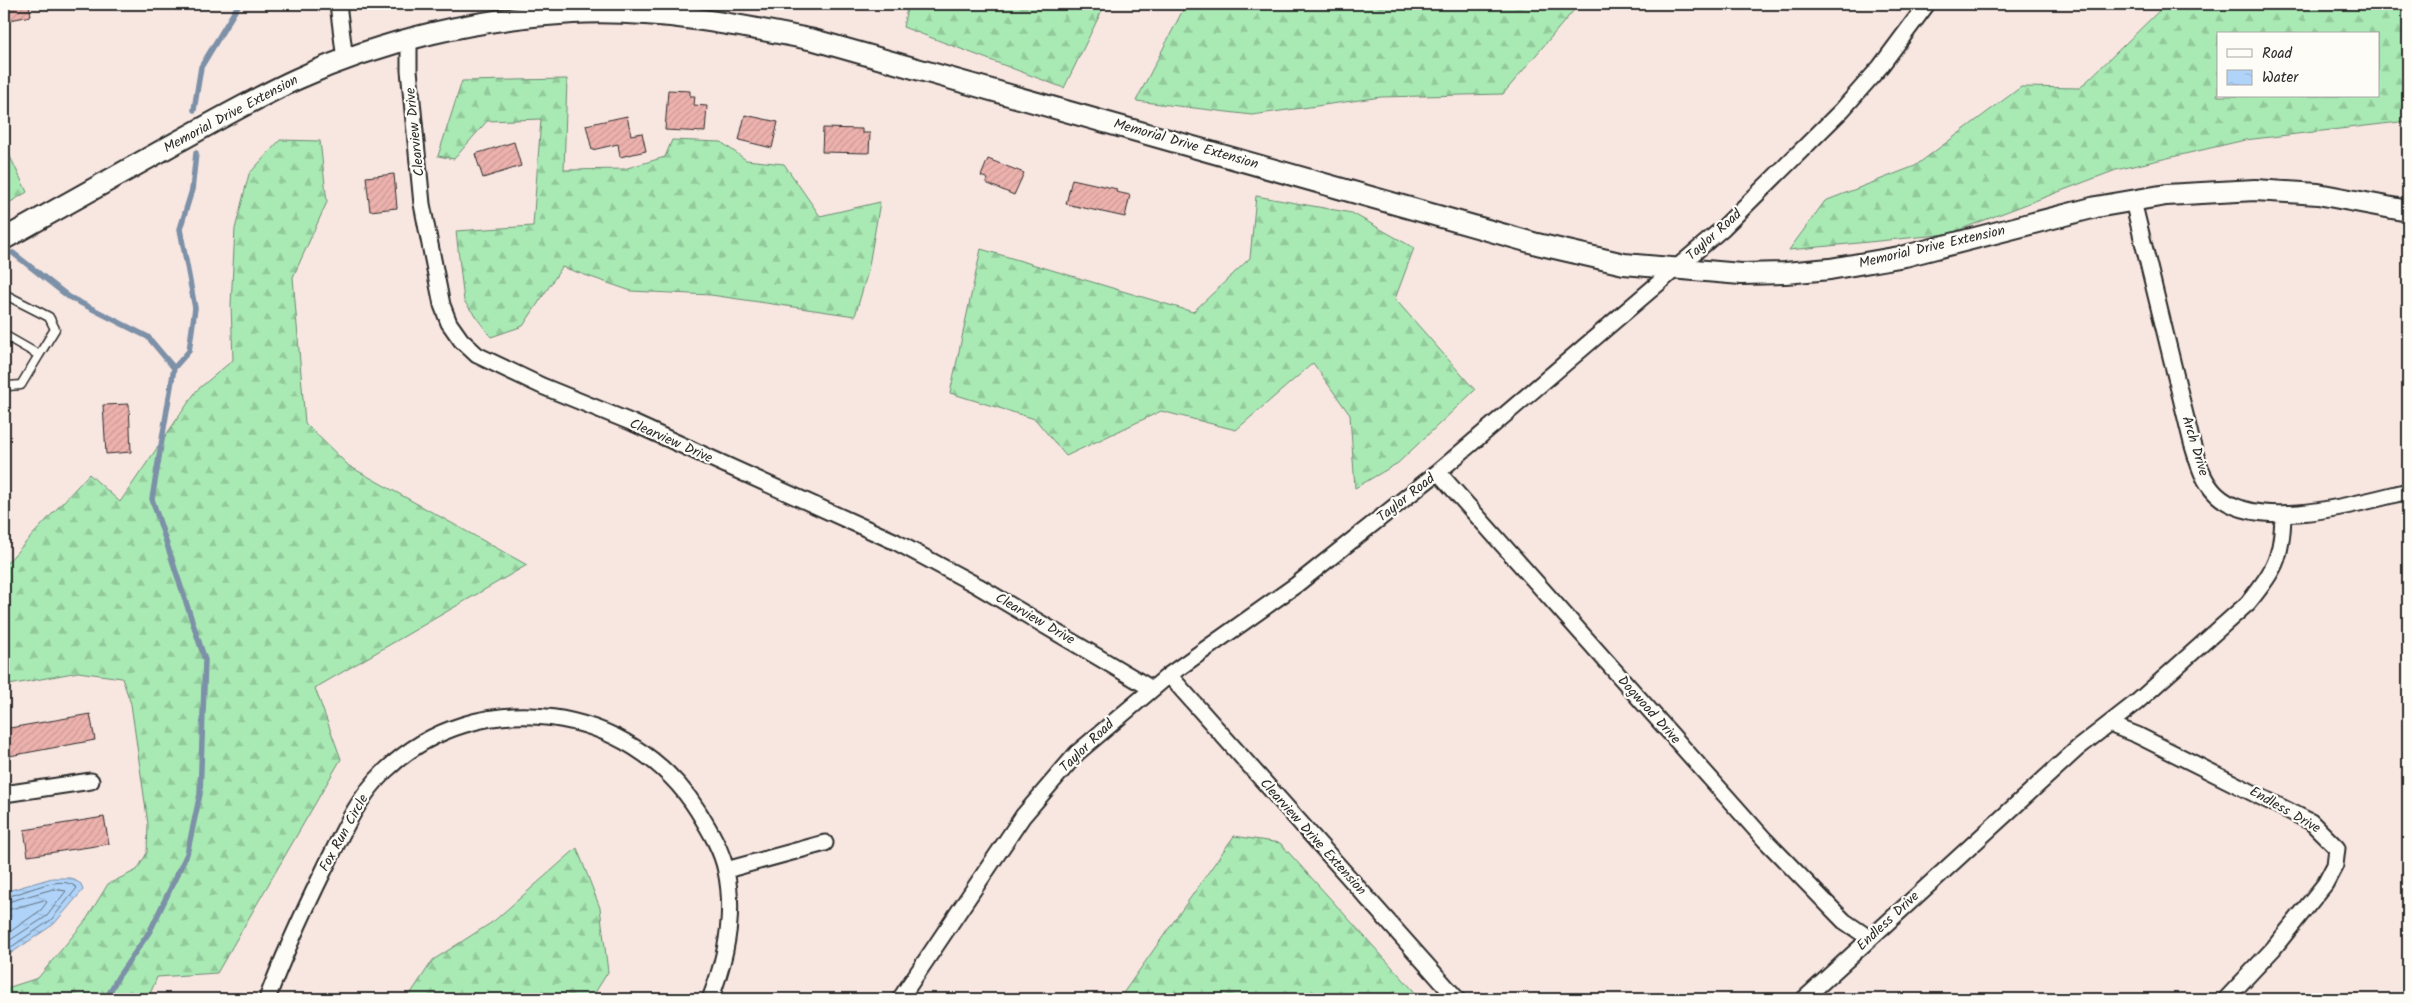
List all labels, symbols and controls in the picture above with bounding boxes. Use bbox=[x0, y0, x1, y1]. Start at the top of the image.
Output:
legend bbox=[2217, 32, 2380, 98]
text: Road bbox=[2262, 42, 2293, 66]
text: Water bbox=[2262, 66, 2299, 90]
street label: Memorial Drive Extension bbox=[160, 69, 302, 159]
street label: Clearview Drive bbox=[399, 86, 431, 177]
street label: Memorial Drive Extension bbox=[1111, 113, 1261, 175]
street label: Taylor Road bbox=[1681, 203, 1748, 266]
street label: Memorial Drive Extension bbox=[1857, 219, 2007, 275]
street label: Clearview Drive bbox=[626, 413, 717, 469]
street label: Arch Drive bbox=[2175, 413, 2215, 479]
street label: Taylor Road bbox=[1372, 468, 1441, 528]
street label: Clearview Drive bbox=[991, 587, 1080, 651]
street label: Dogwood Drive bbox=[1612, 671, 1686, 750]
street label: Taylor Road bbox=[1055, 714, 1120, 778]
street label: Clearview Drive Extension bbox=[1254, 773, 1372, 901]
street label: Endless Drive bbox=[2245, 781, 2325, 840]
street label: Fox Run Circle bbox=[314, 790, 375, 876]
street label: Endless Drive bbox=[1852, 886, 1925, 956]

